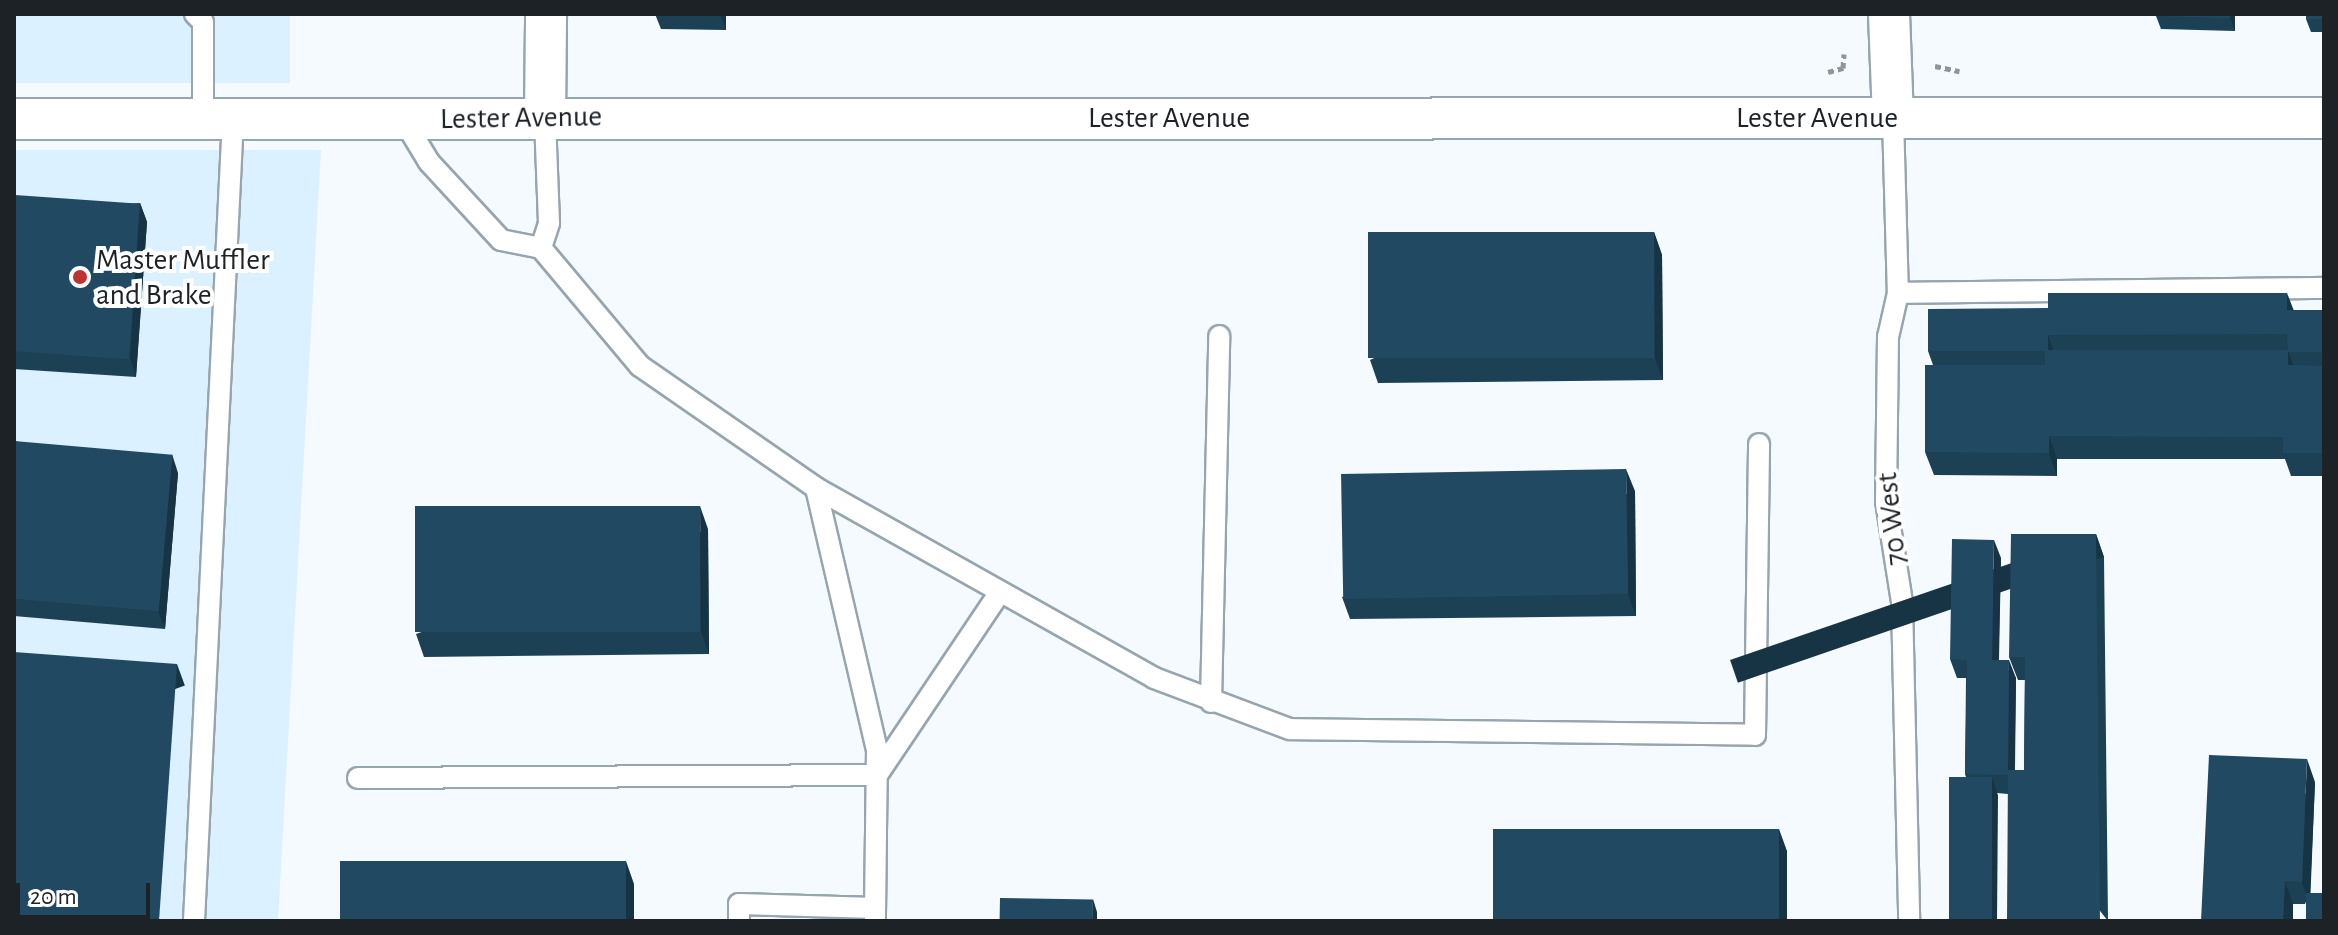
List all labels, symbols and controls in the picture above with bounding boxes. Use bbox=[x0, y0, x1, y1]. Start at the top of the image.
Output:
street label: Lester Avenue bbox=[440, 99, 602, 137]
street label: Lester Avenue bbox=[1088, 100, 1250, 136]
street label: Lester Avenue bbox=[1736, 100, 1898, 136]
place label: Master Muffler and Brake bbox=[96, 242, 270, 312]
marker: Master Muffler and Brake bbox=[71, 268, 89, 286]
street label: 70 West bbox=[1869, 471, 1915, 567]
scale bar bbox=[20, 867, 154, 917]
text: 20 m bbox=[30, 885, 77, 909]

